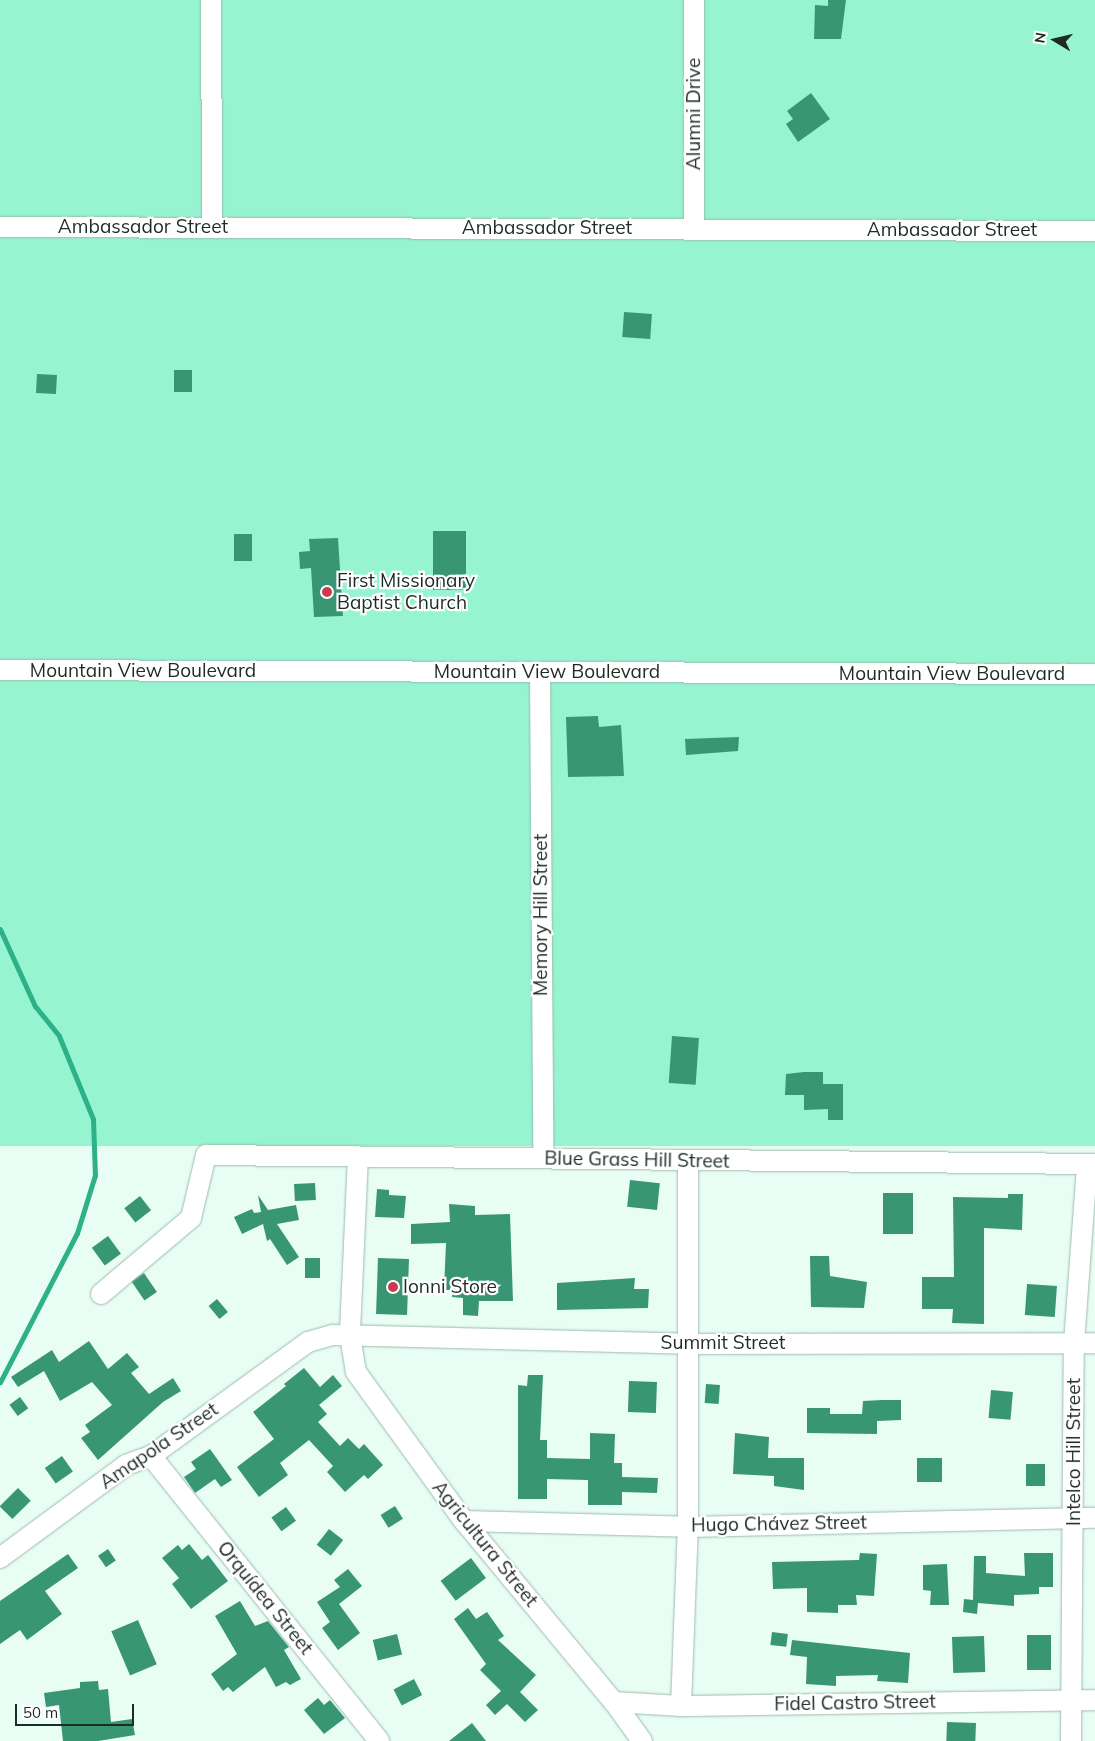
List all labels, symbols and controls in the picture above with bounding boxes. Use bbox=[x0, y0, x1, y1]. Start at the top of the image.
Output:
north arrow bbox=[1030, 15, 1080, 65]
text: N bbox=[1030, 31, 1050, 44]
street label: Alumni Drive bbox=[683, 58, 705, 170]
street label: Ambassador Street bbox=[58, 216, 228, 238]
street label: Ambassador Street bbox=[462, 217, 632, 239]
street label: Ambassador Street bbox=[867, 219, 1037, 241]
place label: First Missionary Baptist Church bbox=[337, 570, 475, 614]
marker: First Missionary Baptist Church bbox=[321, 586, 333, 598]
street label: Mountain View Boulevard bbox=[30, 660, 256, 682]
street label: Mountain View Boulevard bbox=[434, 661, 660, 683]
street label: Mountain View Boulevard bbox=[839, 663, 1065, 685]
street label: Memory Hill Street bbox=[530, 834, 552, 996]
street label: Blue Grass Hill Street bbox=[544, 1147, 730, 1173]
place label: Ionni Store bbox=[403, 1276, 497, 1298]
marker: Ionni Store bbox=[387, 1281, 399, 1293]
street label: Summit Street bbox=[661, 1332, 785, 1354]
street label: Intelco Hill Street bbox=[1063, 1378, 1085, 1526]
street label: Amapola Street bbox=[96, 1398, 222, 1494]
street label: Agricultura Street bbox=[427, 1477, 543, 1611]
street label: Hugo Chávez Street bbox=[691, 1511, 867, 1537]
street label: Orquídea Street bbox=[212, 1537, 318, 1659]
street label: Fidel Castro Street bbox=[774, 1690, 936, 1716]
scale bar bbox=[18, 1694, 136, 1726]
text: 50 m bbox=[23, 1703, 58, 1722]

